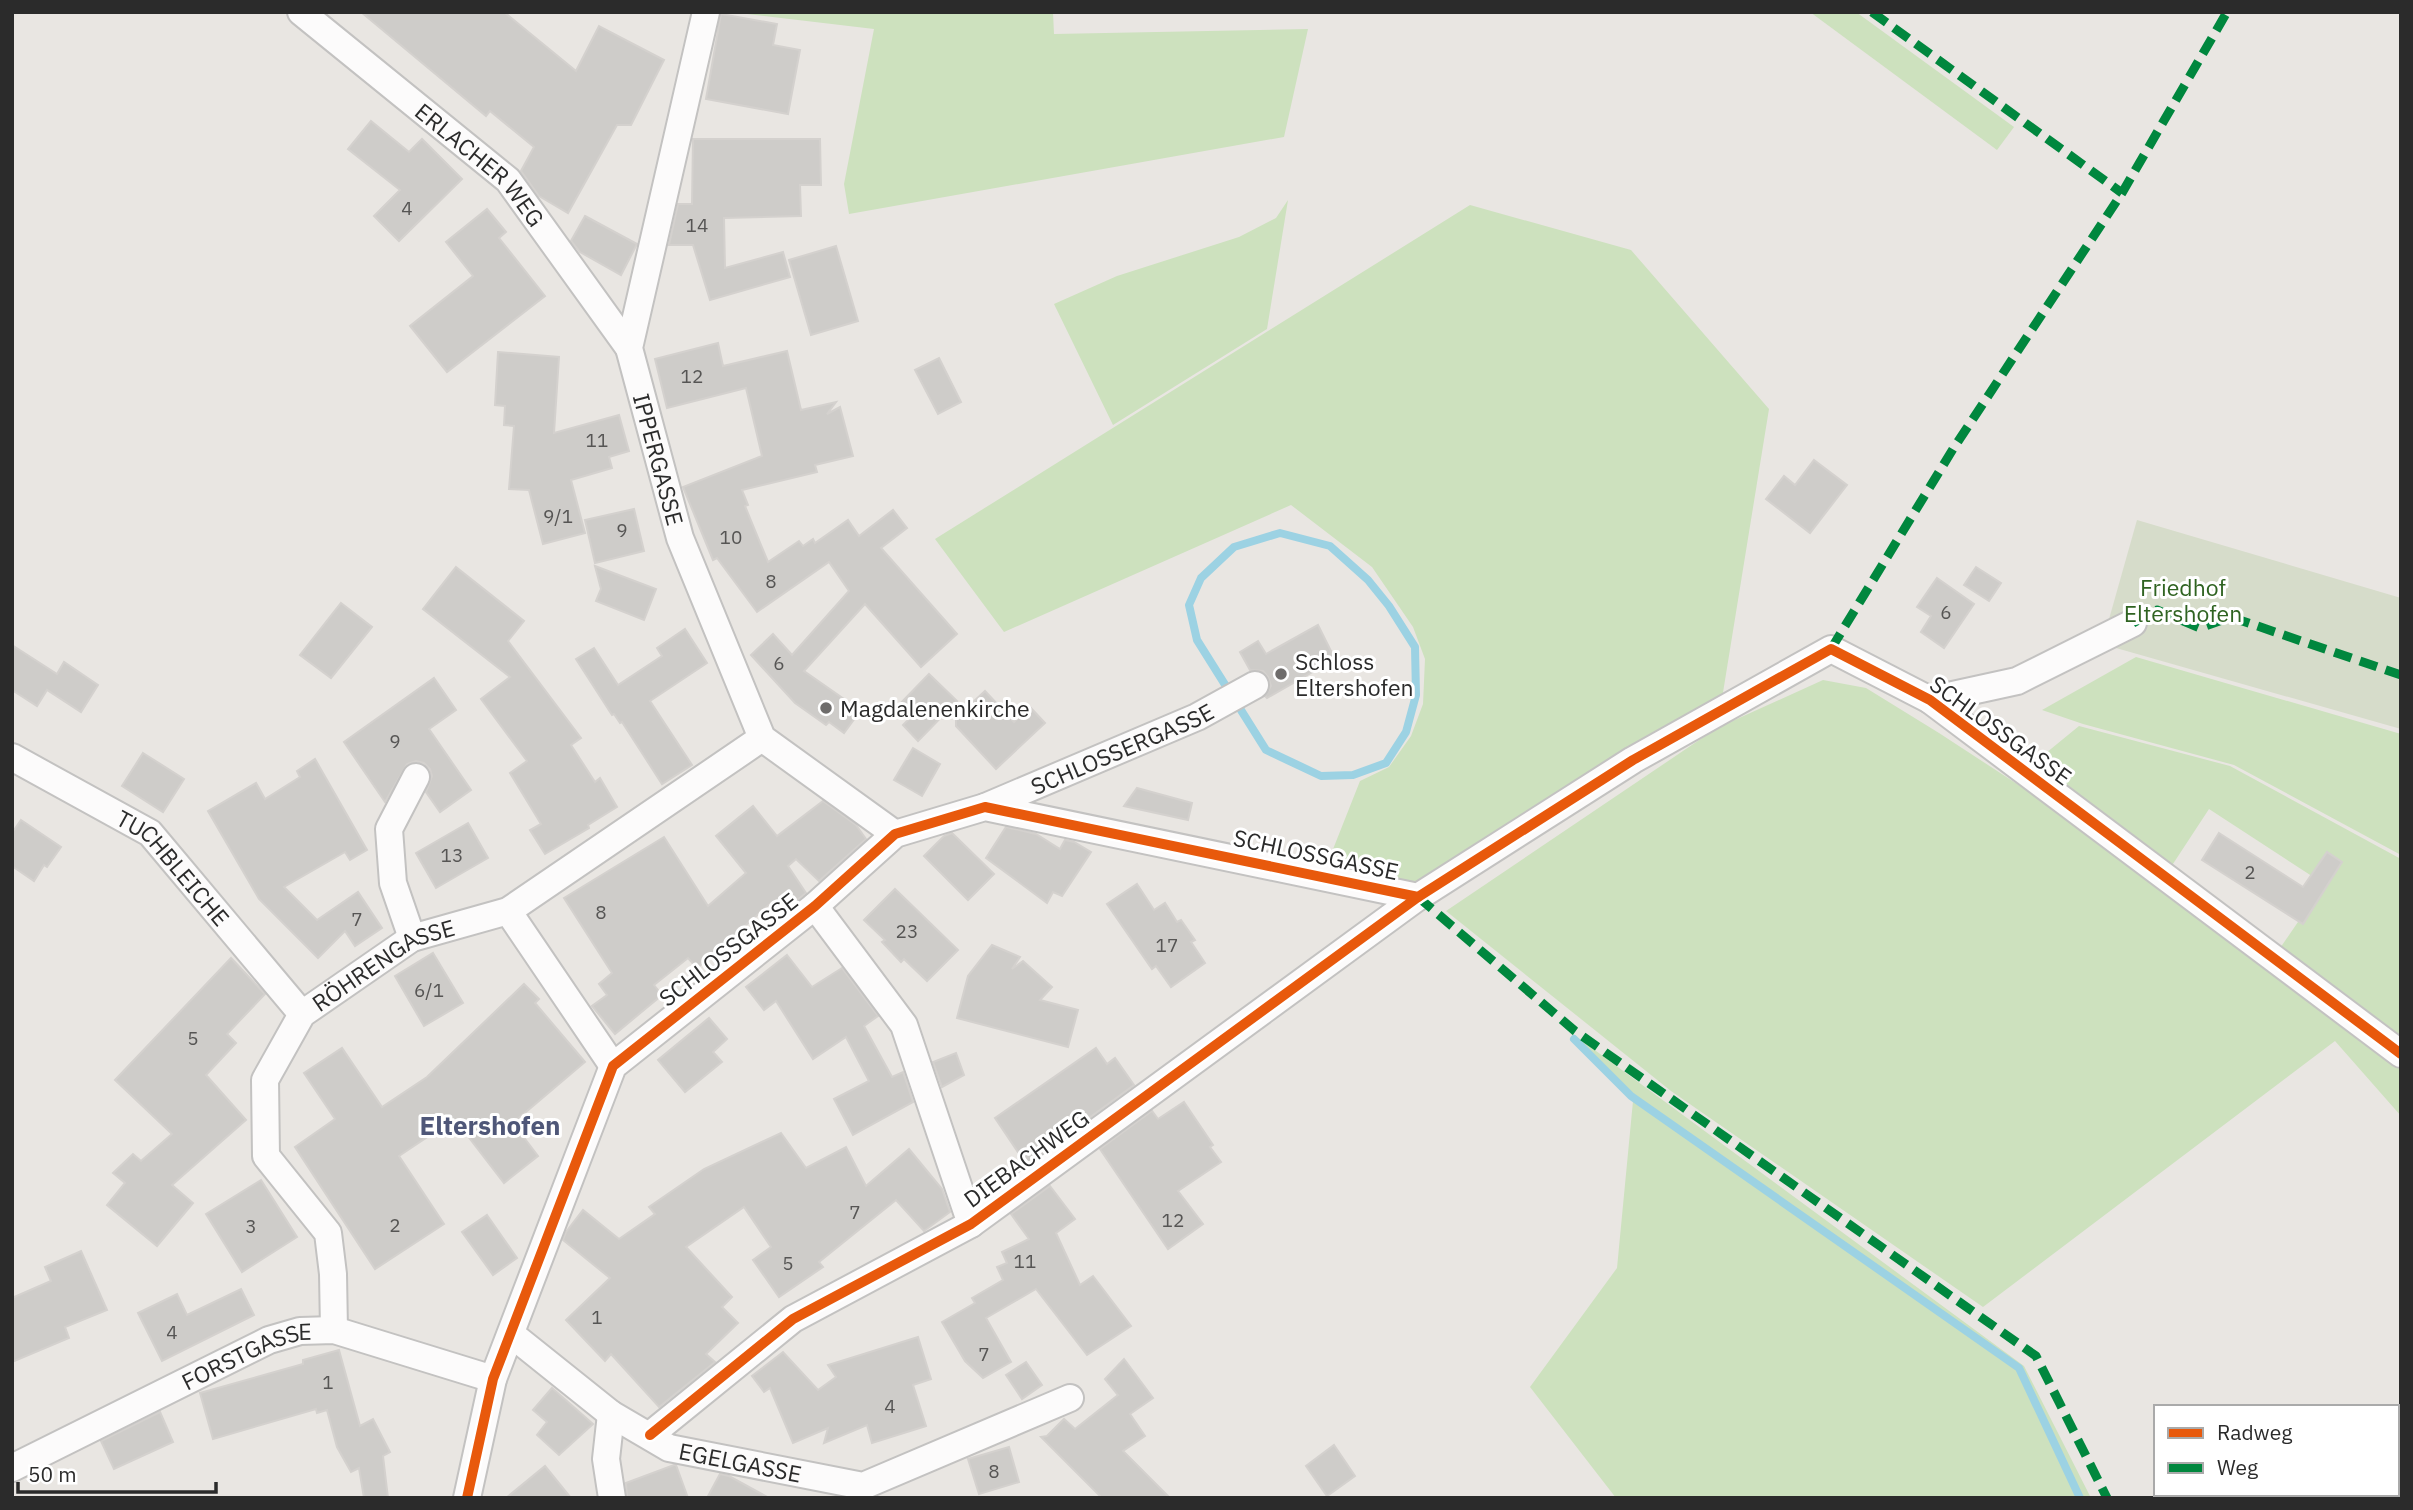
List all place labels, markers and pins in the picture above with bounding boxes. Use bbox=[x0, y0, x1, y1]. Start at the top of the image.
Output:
place label: Schloss Eltershofen bbox=[1295, 646, 1414, 702]
marker: Schloss Eltershofen bbox=[1273, 666, 1289, 682]
place label: Magdalenenkirche bbox=[840, 693, 1030, 723]
marker: Magdalenenkirche bbox=[818, 700, 834, 716]

